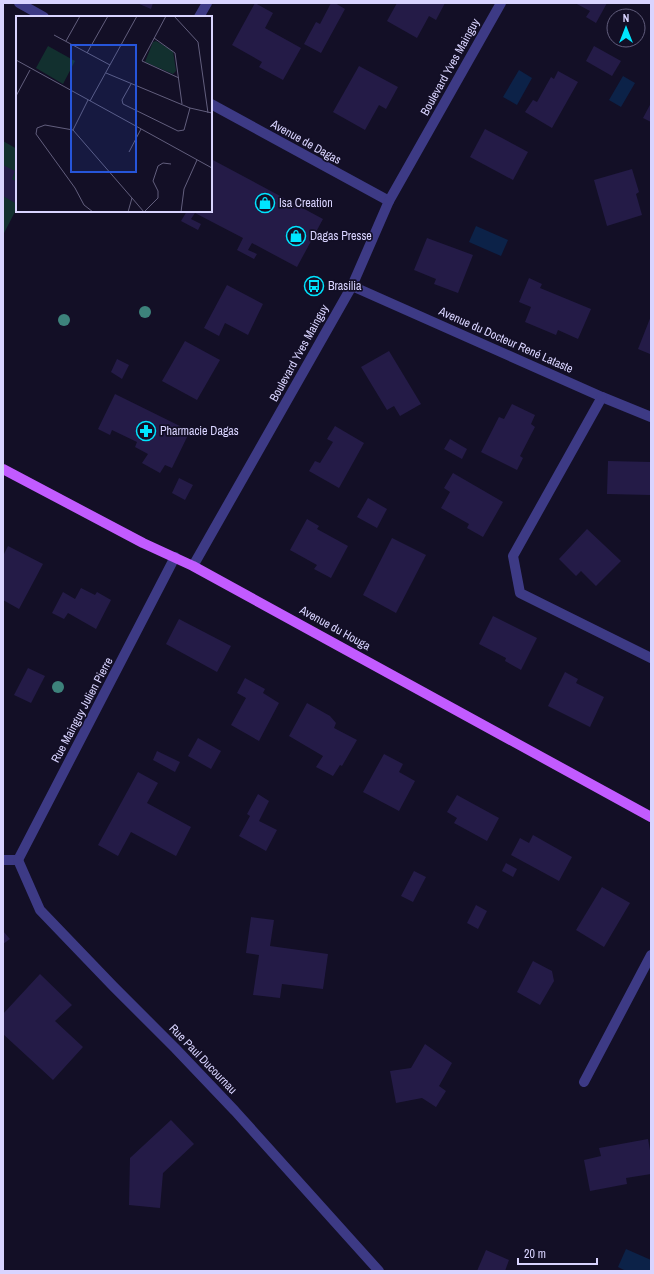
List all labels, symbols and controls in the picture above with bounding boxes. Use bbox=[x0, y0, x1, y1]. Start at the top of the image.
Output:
north arrow bbox=[606, 8, 646, 48]
text: N bbox=[623, 11, 629, 25]
inset map bbox=[16, 16, 212, 212]
street label: Boulevard Yves Mainguy bbox=[417, 16, 483, 118]
street label: Avenue de Dagas bbox=[267, 116, 344, 168]
shop icon: Isa Creation bbox=[254, 192, 276, 214]
place label: Isa Creation bbox=[279, 195, 333, 211]
shop icon: Dagas Presse bbox=[285, 225, 307, 247]
place label: Dagas Presse bbox=[310, 228, 372, 244]
bus stop icon: Brasilia bbox=[303, 275, 325, 297]
place label: Brasilia bbox=[328, 278, 362, 294]
street label: Boulevard Yves Mainguy bbox=[266, 302, 332, 404]
street label: Avenue du Docteur René Lataste bbox=[435, 303, 576, 377]
pharmacy icon: Pharmacie Dagas bbox=[135, 420, 157, 442]
place label: Pharmacie Dagas bbox=[160, 423, 239, 439]
street label: Avenue du Houga bbox=[296, 601, 374, 654]
street label: Rue Mainguy Julien Pierre bbox=[47, 655, 117, 765]
street label: Rue Paul Ducournau bbox=[166, 1021, 240, 1097]
scale bar bbox=[518, 1240, 597, 1266]
text: 20 m bbox=[524, 1246, 546, 1262]

